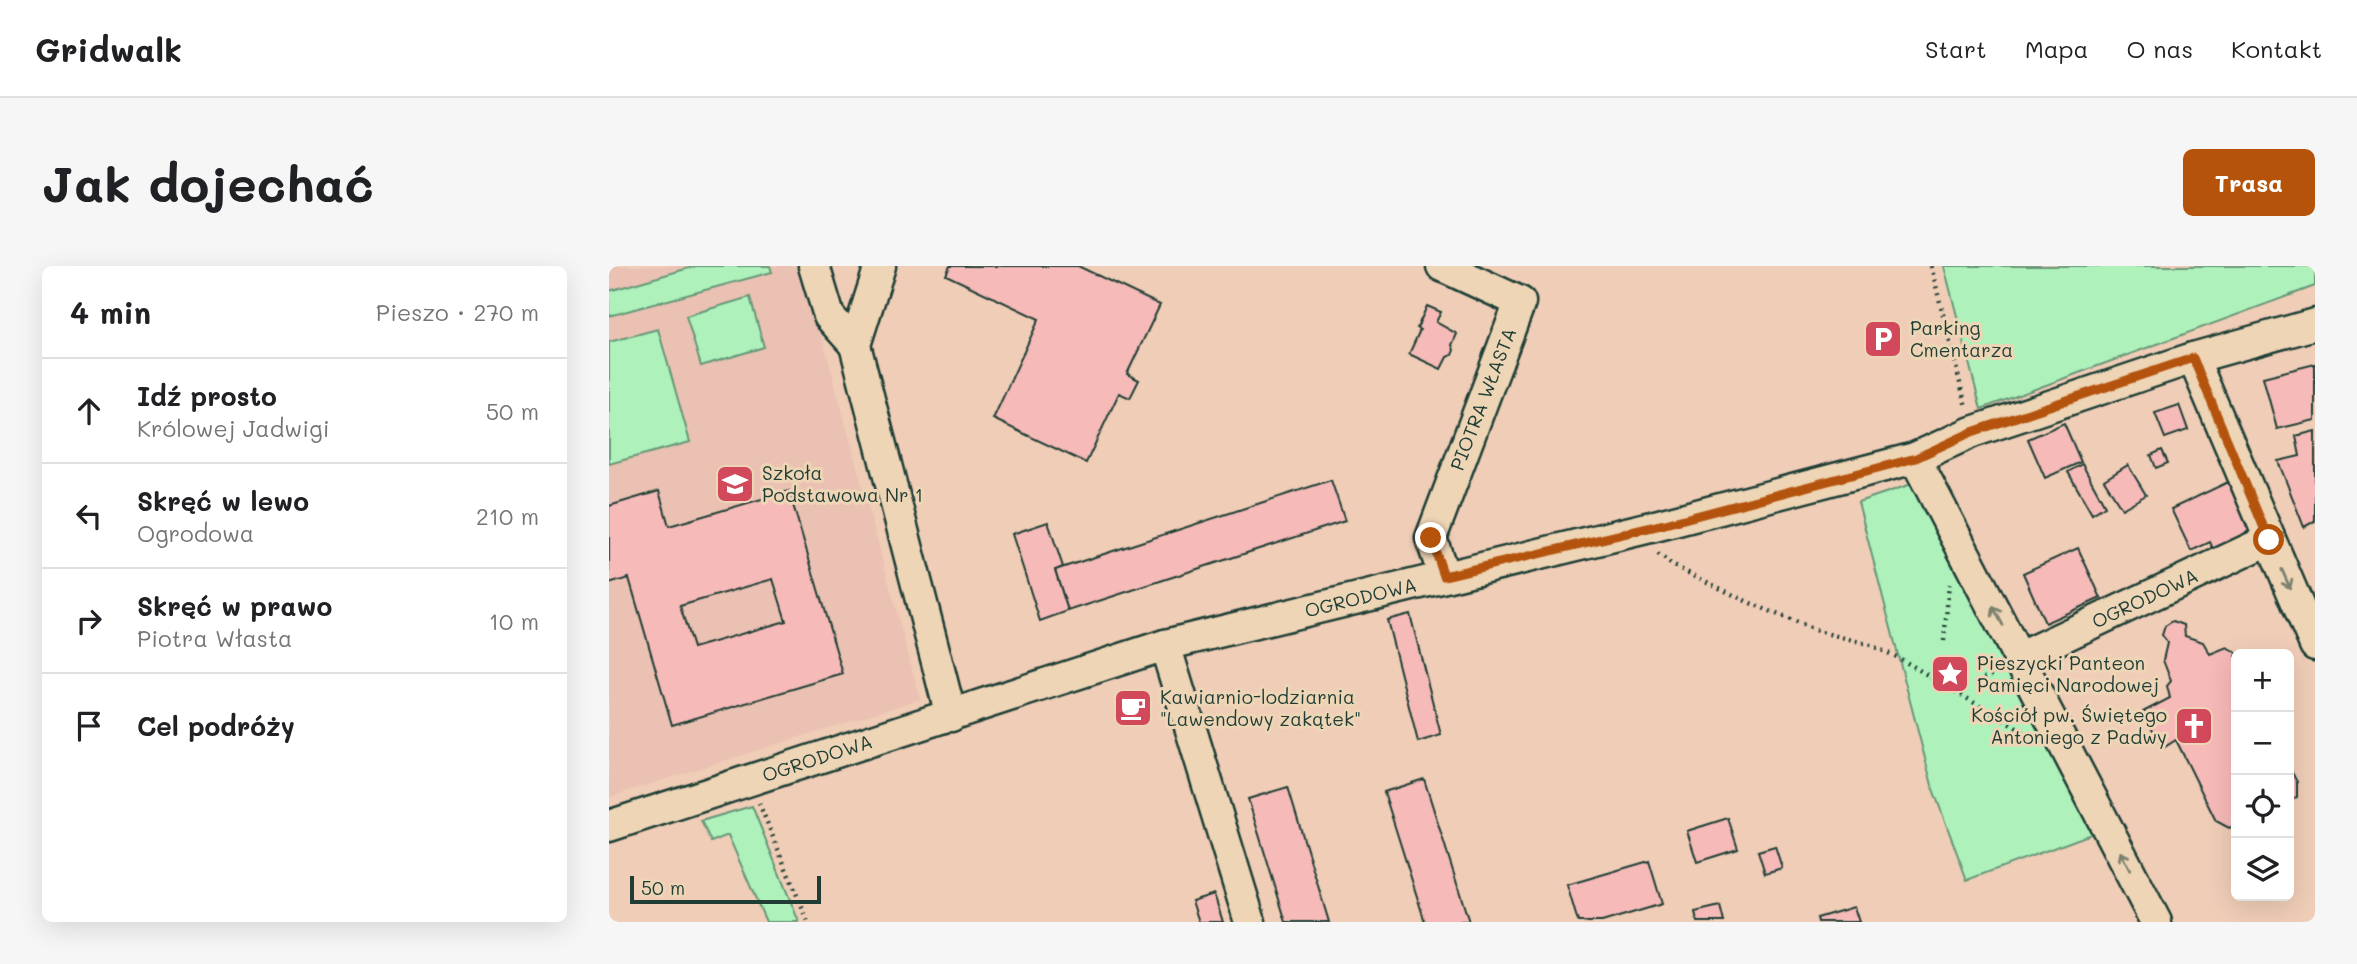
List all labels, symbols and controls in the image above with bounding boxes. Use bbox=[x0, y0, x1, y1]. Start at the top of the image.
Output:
text: Gridwalk bbox=[35, 27, 182, 70]
text: Start bbox=[1925, 33, 1987, 64]
text: Mapa bbox=[2025, 33, 2088, 64]
text: O nas bbox=[2126, 33, 2193, 64]
text: Kontakt bbox=[2231, 33, 2322, 64]
button: Trasa bbox=[2183, 149, 2315, 216]
text: Jak dojechać bbox=[42, 151, 374, 214]
text: 4 min bbox=[70, 292, 151, 332]
text: Pieszo · 270 m bbox=[376, 297, 539, 327]
place label: Parking Cmentarza bbox=[1910, 315, 2013, 362]
parking icon: Parking Cmentarza bbox=[1862, 318, 1904, 360]
street label: PIOTRA WŁASTA bbox=[1444, 324, 1521, 474]
text: Idź prosto bbox=[137, 379, 277, 413]
icon: ahead bbox=[70, 392, 108, 430]
text: 50 m bbox=[486, 396, 539, 426]
text: Królowej Jadwigi bbox=[137, 413, 330, 443]
place label: Szkoła Podstawowa Nr 1 bbox=[762, 460, 923, 507]
school or university icon: Szkoła Podstawowa Nr 1 bbox=[714, 463, 756, 505]
text: Skręć w lewo bbox=[137, 484, 309, 518]
icon: left bbox=[70, 497, 108, 535]
text: 210 m bbox=[476, 501, 539, 531]
text: Ogrodowa bbox=[137, 518, 254, 548]
route end bbox=[1415, 522, 1446, 553]
route start bbox=[2253, 524, 2284, 555]
street label: OGRODOWA bbox=[2088, 562, 2202, 633]
one-way arrow bbox=[2280, 568, 2293, 589]
street label: OGRODOWA bbox=[1302, 571, 1419, 623]
text: Skręć w prawo bbox=[137, 589, 332, 623]
icon: right bbox=[70, 602, 108, 640]
text: 10 m bbox=[489, 606, 539, 636]
one-way arrow bbox=[1991, 606, 2005, 626]
text: Piotra Własta bbox=[137, 623, 292, 653]
map controls bbox=[2231, 649, 2294, 901]
button: + bbox=[2231, 649, 2294, 712]
place label: Pieszycki Panteon Pamięci Narodowej bbox=[1977, 650, 2159, 697]
place icon: Pieszycki Panteon Pamięci Narodowej bbox=[1929, 653, 1971, 695]
place label: Kawiarnio-lodziarnia "Lawendowy zakątek" bbox=[1160, 684, 1361, 731]
cafe icon: Kawiarnio-lodziarnia "Lawendowy zakątek" bbox=[1112, 687, 1154, 729]
place label: Kościół pw. Świętego Antoniego z Padwy bbox=[1971, 702, 2167, 749]
church icon: Kościół pw. Świętego Antoniego z Padwy bbox=[2173, 705, 2215, 747]
icon: arrive bbox=[70, 707, 108, 745]
text: Cel podróży bbox=[137, 709, 295, 743]
button: − bbox=[2231, 712, 2294, 775]
street label: OGRODOWA bbox=[759, 728, 875, 787]
button: locate bbox=[2231, 775, 2294, 838]
button: layers bbox=[2231, 838, 2294, 901]
one-way arrow bbox=[2118, 851, 2131, 872]
scale bar bbox=[630, 873, 821, 905]
text: 50 m bbox=[641, 875, 685, 900]

